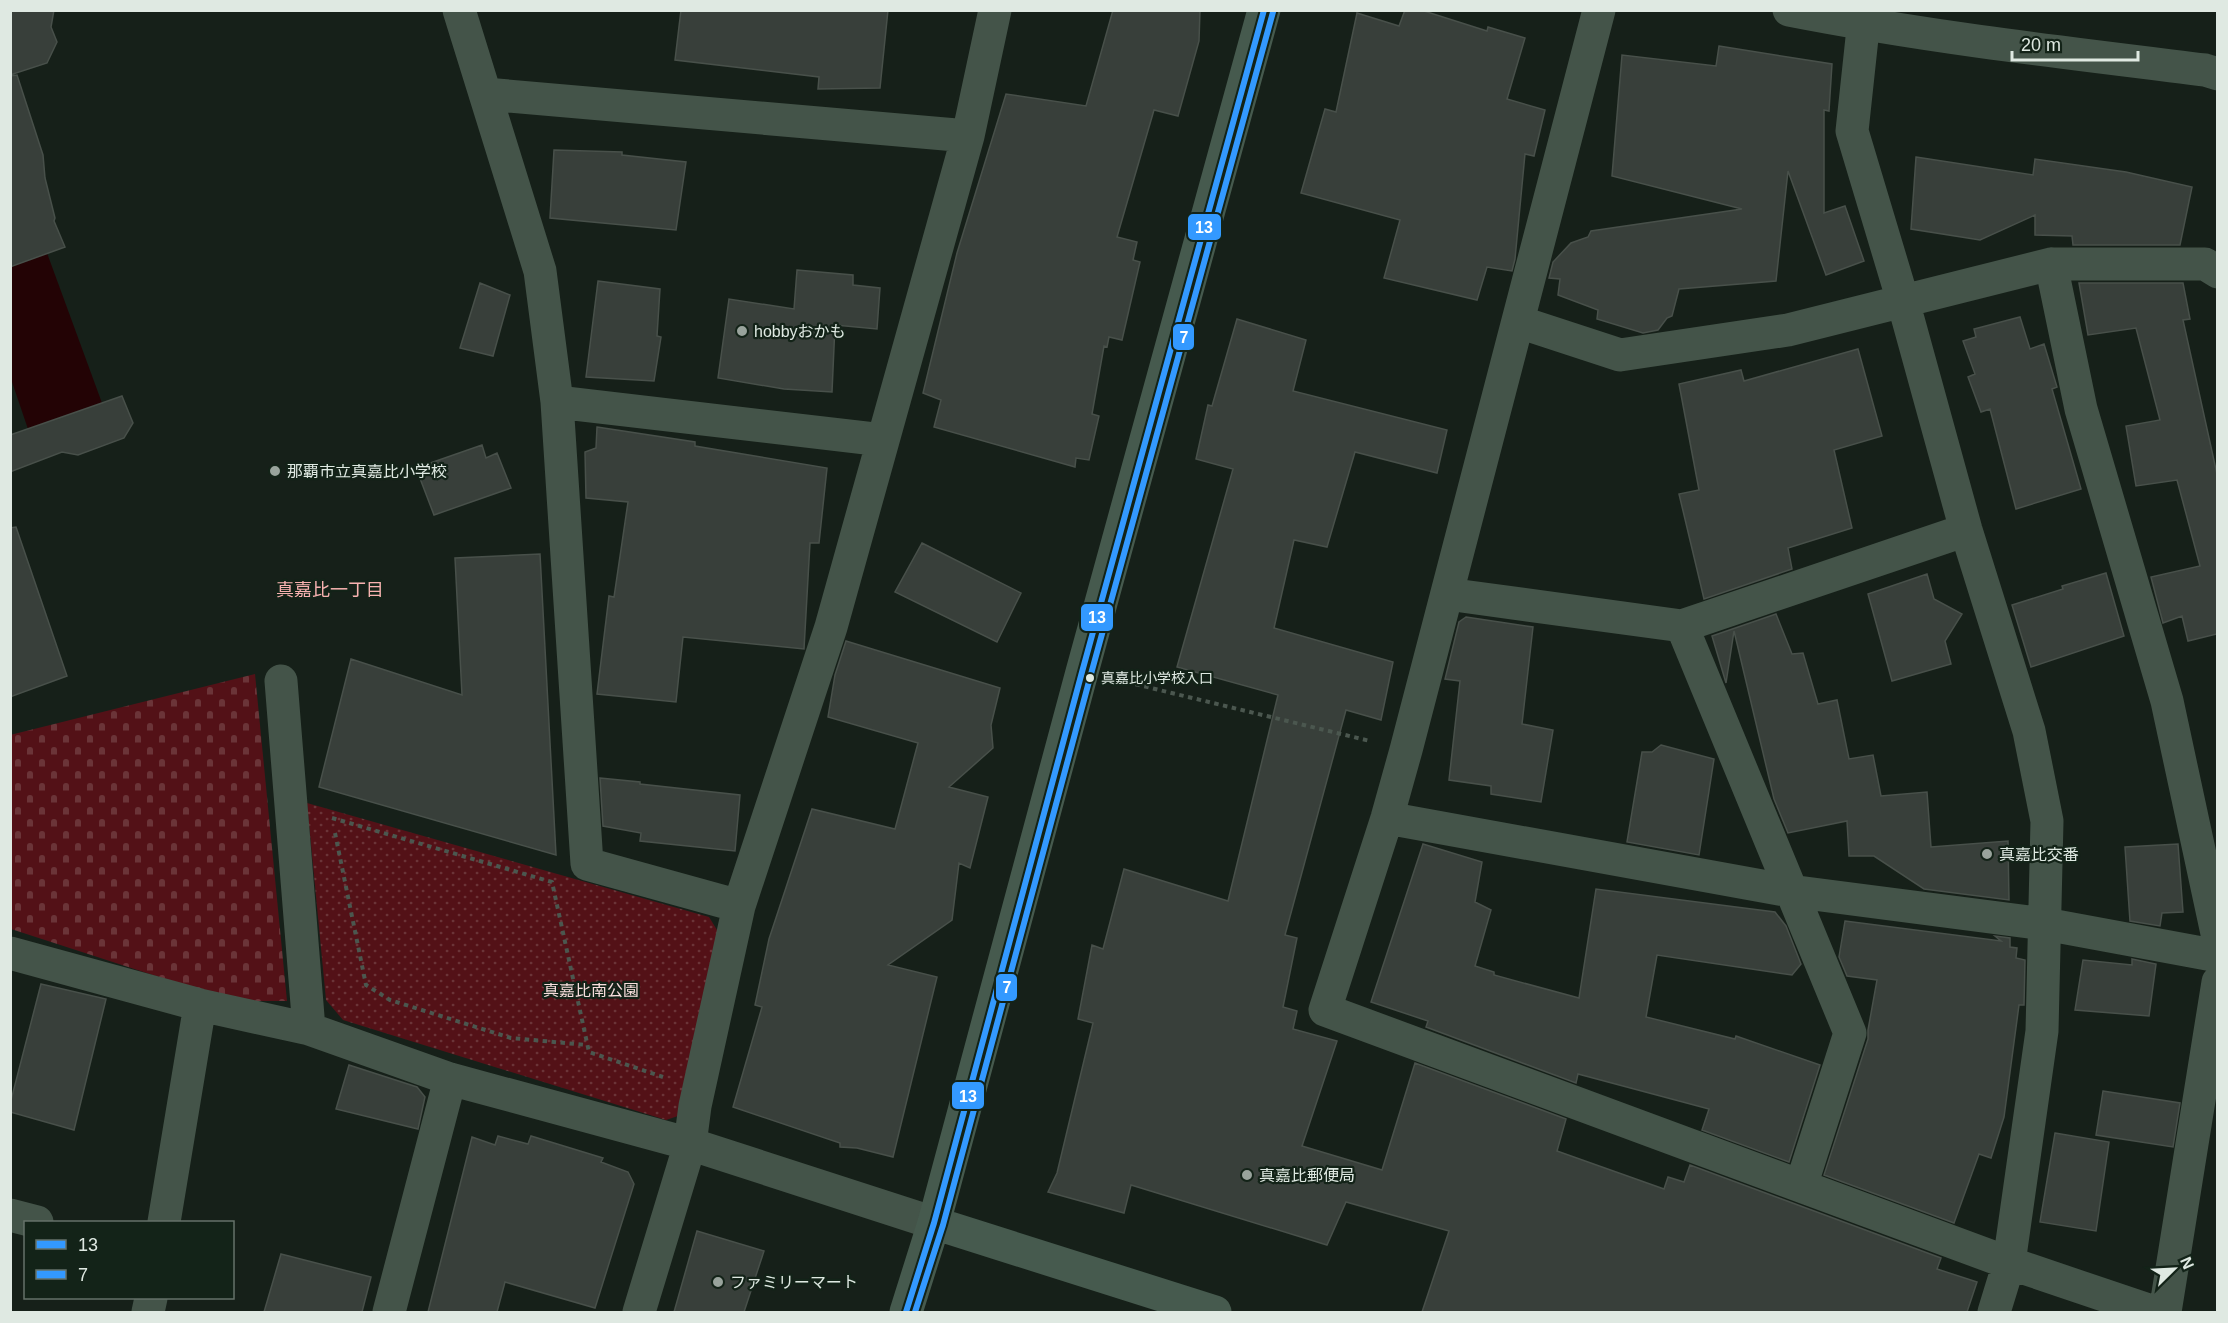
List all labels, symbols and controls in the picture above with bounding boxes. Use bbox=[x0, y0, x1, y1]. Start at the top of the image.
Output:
scale bar bbox=[2012, 24, 2138, 62]
text: 20 m bbox=[2021, 35, 2061, 55]
line badge: 13 bbox=[1187, 213, 1222, 241]
text: 13 bbox=[1195, 219, 1213, 236]
place label: hobbyおかも bbox=[754, 323, 846, 340]
line badge: 7 bbox=[1172, 323, 1195, 351]
marker: hobbyおかも bbox=[735, 324, 749, 338]
text: 7 bbox=[1180, 329, 1189, 346]
place label: 那覇市立真嘉比小学校 bbox=[287, 463, 447, 480]
marker: 那覇市立真嘉比小学校 bbox=[268, 464, 282, 478]
district label: 真嘉比一丁目 bbox=[276, 580, 384, 600]
line badge: 13 bbox=[1080, 603, 1114, 632]
text: 13 bbox=[1088, 609, 1106, 626]
place label: 真嘉比小学校入口 bbox=[1101, 670, 1213, 686]
marker: 真嘉比小学校入口 bbox=[1084, 672, 1096, 684]
place label: 真嘉比交番 bbox=[1999, 846, 2079, 863]
marker: 真嘉比交番 bbox=[1980, 847, 1994, 861]
line badge: 7 bbox=[995, 973, 1018, 1002]
text: 7 bbox=[1003, 979, 1012, 996]
park label: 真嘉比南公園 bbox=[543, 982, 639, 999]
line badge: 13 bbox=[951, 1081, 985, 1110]
text: 13 bbox=[959, 1088, 977, 1105]
place label: 真嘉比郵便局 bbox=[1259, 1167, 1355, 1184]
marker: 真嘉比郵便局 bbox=[1240, 1168, 1254, 1182]
legend bbox=[24, 1221, 234, 1299]
text: 13 bbox=[78, 1235, 98, 1255]
north arrow bbox=[2144, 1239, 2204, 1299]
text: N bbox=[2177, 1254, 2197, 1272]
text: 7 bbox=[78, 1265, 88, 1285]
place label: ファミリーマート bbox=[730, 1274, 858, 1291]
marker: ファミリーマート bbox=[711, 1275, 725, 1289]

